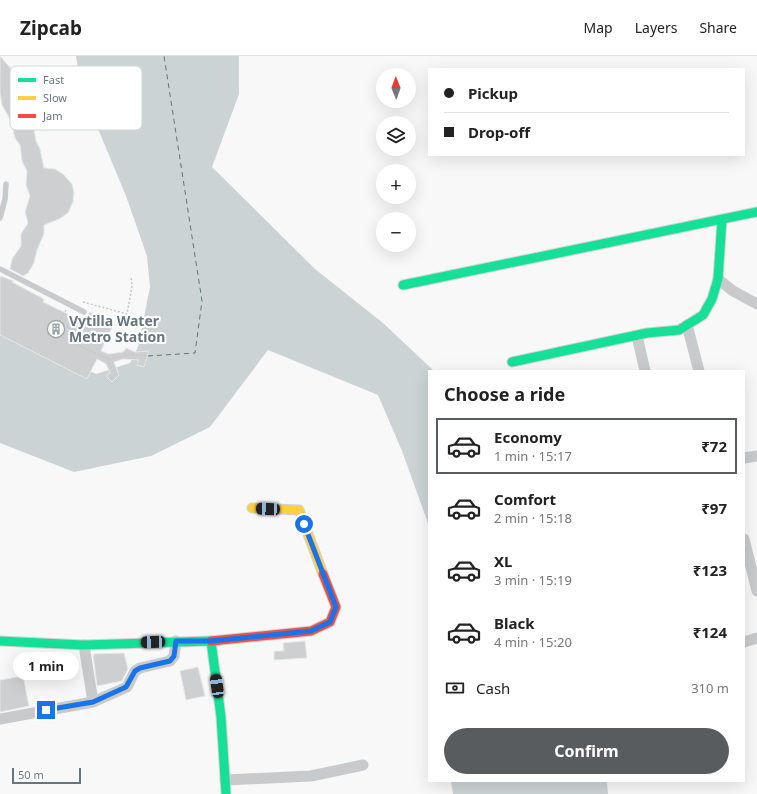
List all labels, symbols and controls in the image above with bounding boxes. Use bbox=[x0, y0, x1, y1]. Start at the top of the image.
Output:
text: Zipcab bbox=[20, 15, 82, 41]
text: Map bbox=[584, 18, 613, 37]
text: Layers bbox=[635, 18, 677, 37]
text: Share bbox=[699, 18, 737, 37]
legend bbox=[10, 66, 142, 130]
north arrow bbox=[376, 68, 416, 108]
map controls bbox=[376, 68, 416, 252]
text: Fast bbox=[43, 72, 64, 87]
text: Pickup bbox=[468, 83, 518, 103]
text: Slow bbox=[43, 90, 67, 105]
text: Jam bbox=[42, 108, 62, 123]
button: layers bbox=[376, 116, 416, 156]
text: Drop-off bbox=[468, 122, 530, 142]
button: + bbox=[376, 164, 416, 204]
button: − bbox=[376, 212, 416, 252]
place label: Vytilla Water Metro Station bbox=[69, 311, 165, 346]
building icon: Vytilla Water Metro Station bbox=[46, 319, 66, 339]
text: Choose a ride bbox=[444, 382, 565, 406]
text: Economy bbox=[494, 427, 562, 447]
icon: car bbox=[446, 428, 482, 464]
text: ₹72 bbox=[701, 436, 727, 456]
text: 1 min · 15:17 bbox=[494, 447, 572, 465]
text: Comfort bbox=[494, 489, 556, 509]
icon: car bbox=[446, 490, 482, 526]
text: ₹97 bbox=[701, 498, 727, 518]
car bbox=[256, 503, 280, 515]
text: 2 min · 15:18 bbox=[494, 509, 572, 527]
route start bbox=[295, 515, 313, 533]
text: XL bbox=[494, 551, 512, 571]
icon: car bbox=[446, 552, 482, 588]
text: ₹123 bbox=[693, 560, 727, 580]
text: 3 min · 15:19 bbox=[494, 571, 572, 589]
text: Black bbox=[494, 613, 534, 633]
icon: car bbox=[446, 614, 482, 650]
text: ₹124 bbox=[693, 622, 727, 642]
text: 4 min · 15:20 bbox=[494, 633, 572, 651]
car bbox=[141, 636, 165, 648]
callout: 1 min bbox=[13, 652, 79, 680]
text: 1 min bbox=[28, 657, 64, 675]
car bbox=[209, 673, 225, 699]
icon: cash bbox=[444, 677, 466, 699]
text: Cash bbox=[476, 678, 510, 698]
text: 310 m bbox=[691, 679, 729, 697]
route end bbox=[37, 701, 55, 719]
button: Confirm bbox=[444, 728, 729, 774]
scale bar bbox=[12, 766, 81, 785]
text: 50 m bbox=[18, 767, 44, 782]

